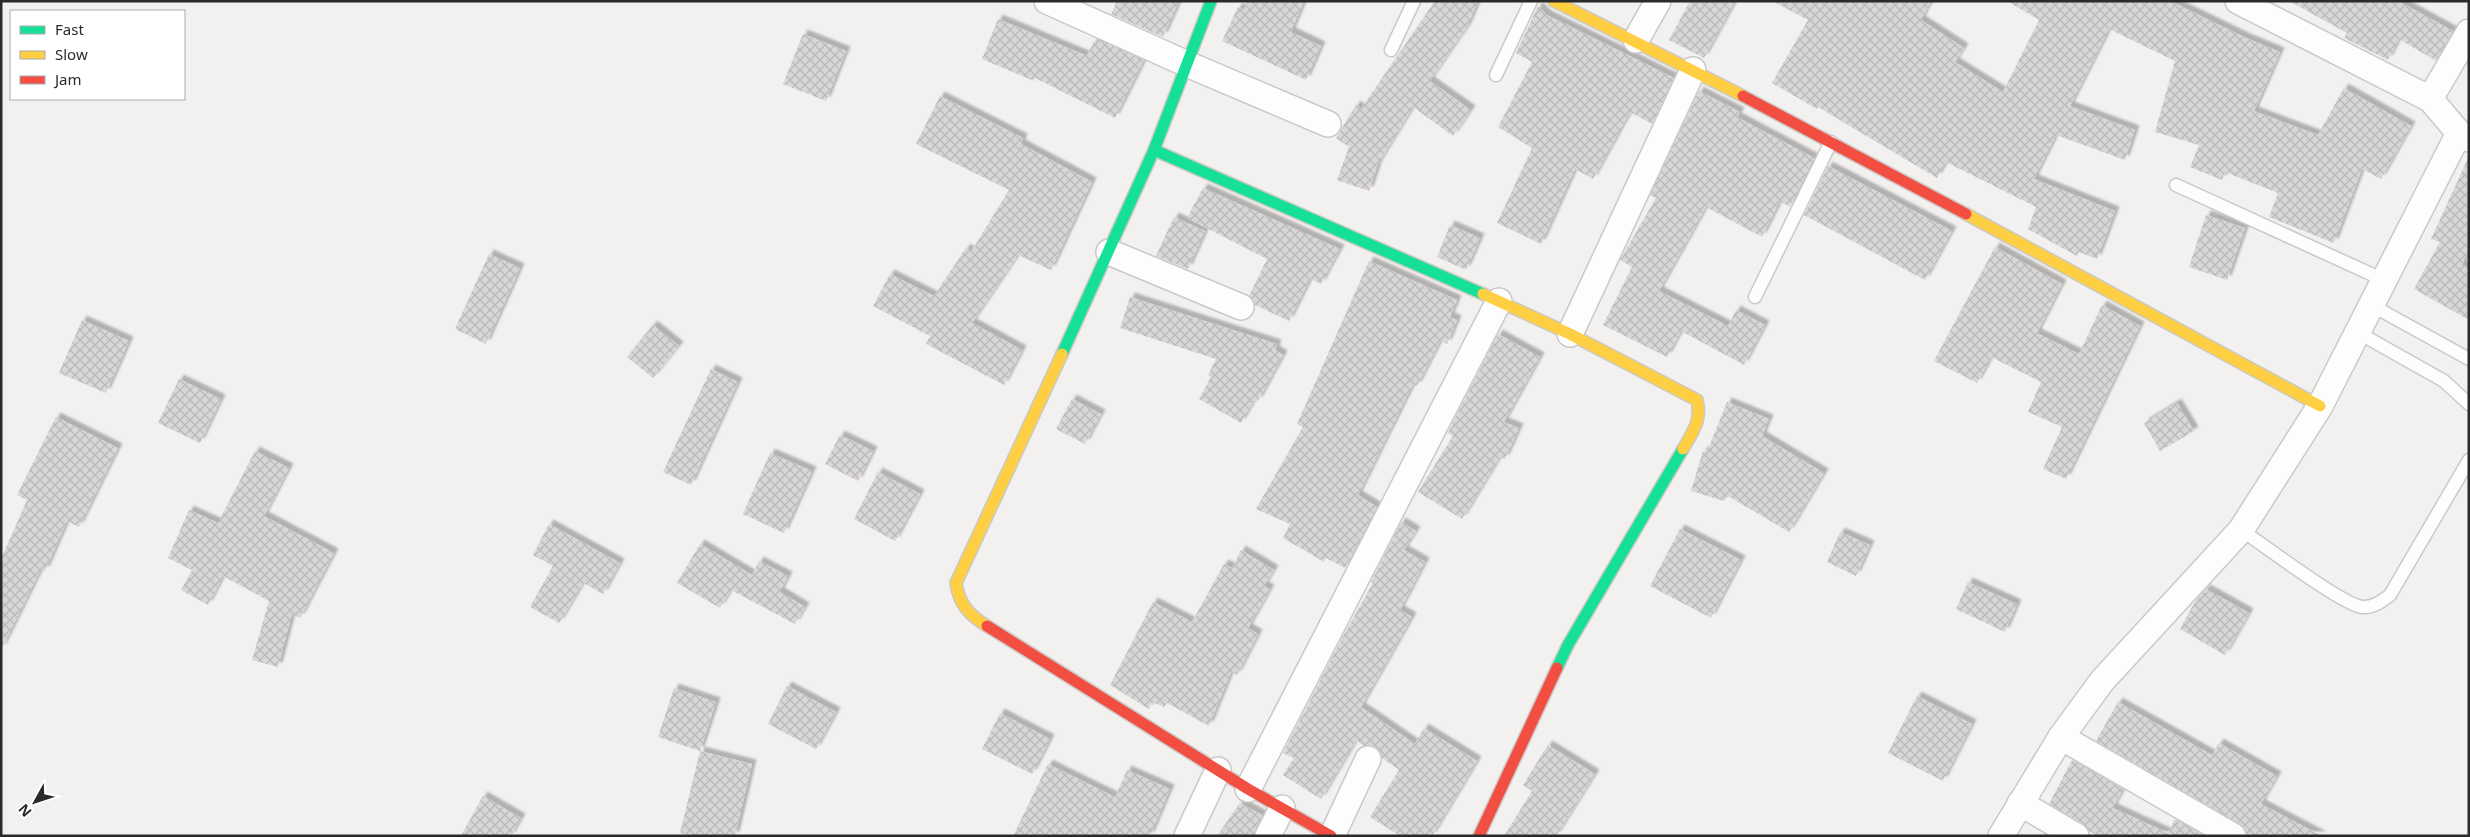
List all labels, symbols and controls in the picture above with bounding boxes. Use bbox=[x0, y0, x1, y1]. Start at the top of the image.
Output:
legend bbox=[10, 10, 185, 100]
text: Fast bbox=[55, 19, 84, 39]
text: Slow bbox=[55, 44, 88, 64]
text: Jam bbox=[53, 69, 82, 89]
north arrow bbox=[10, 777, 60, 827]
text: N bbox=[14, 800, 36, 821]

